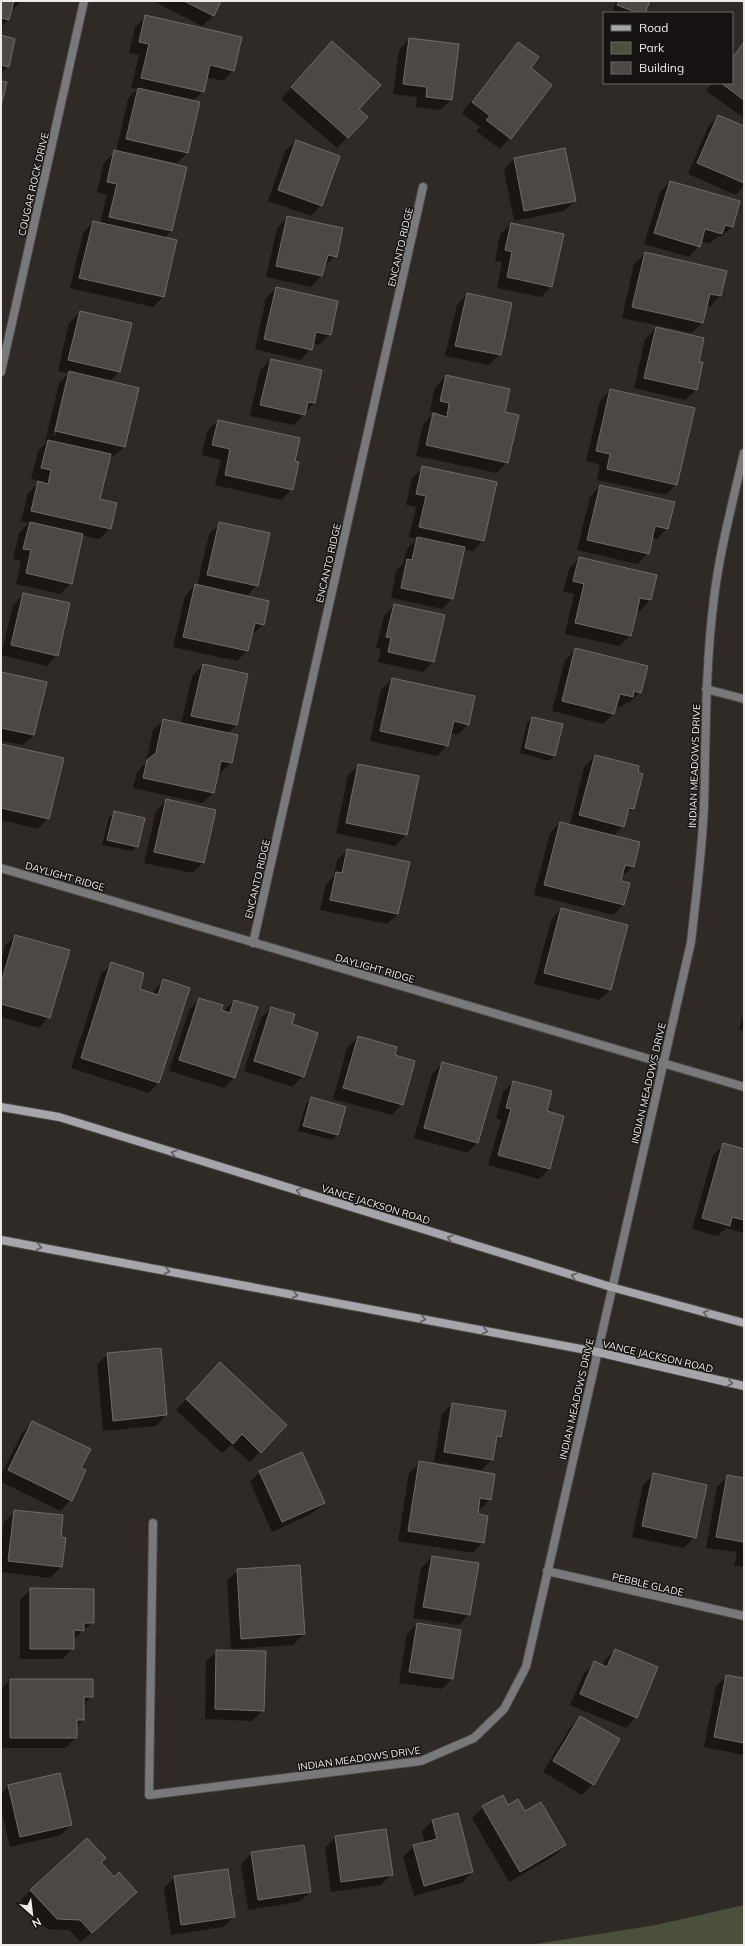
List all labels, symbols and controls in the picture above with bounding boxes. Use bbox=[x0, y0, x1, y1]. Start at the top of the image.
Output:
legend bbox=[603, 12, 733, 84]
text: Road bbox=[639, 20, 668, 35]
text: Park bbox=[639, 40, 665, 55]
text: Building bbox=[639, 60, 684, 75]
street label: COUGAR ROCK DRIVE bbox=[15, 131, 52, 237]
street label: ENCANTO RIDGE bbox=[385, 206, 416, 288]
street label: ENCANTO RIDGE bbox=[313, 522, 344, 604]
street label: INDIAN MEADOWS DRIVE bbox=[686, 704, 703, 828]
street label: ENCANTO RIDGE bbox=[242, 838, 273, 920]
street label: DAYLIGHT RIDGE bbox=[24, 859, 106, 894]
street label: DAYLIGHT RIDGE bbox=[334, 951, 416, 986]
street label: INDIAN MEADOWS DRIVE bbox=[628, 1021, 669, 1145]
one-way arrow bbox=[171, 1149, 178, 1158]
street label: VANCE JACKSON ROAD bbox=[320, 1182, 432, 1227]
one-way arrow bbox=[295, 1187, 302, 1196]
one-way arrow bbox=[446, 1234, 453, 1243]
one-way arrow bbox=[36, 1243, 42, 1251]
one-way arrow bbox=[164, 1267, 170, 1275]
one-way arrow bbox=[571, 1272, 578, 1281]
one-way arrow bbox=[292, 1291, 298, 1299]
one-way arrow bbox=[703, 1309, 710, 1318]
one-way arrow bbox=[420, 1314, 426, 1323]
one-way arrow bbox=[482, 1326, 488, 1334]
street label: INDIAN MEADOWS DRIVE bbox=[556, 1337, 597, 1461]
street label: VANCE JACKSON ROAD bbox=[601, 1337, 715, 1376]
one-way arrow bbox=[727, 1378, 733, 1386]
street label: PEBBLE GLADE bbox=[611, 1570, 685, 1599]
street label: INDIAN MEADOWS DRIVE bbox=[297, 1743, 421, 1774]
north arrow bbox=[12, 1894, 52, 1934]
text: N bbox=[30, 1915, 44, 1931]

